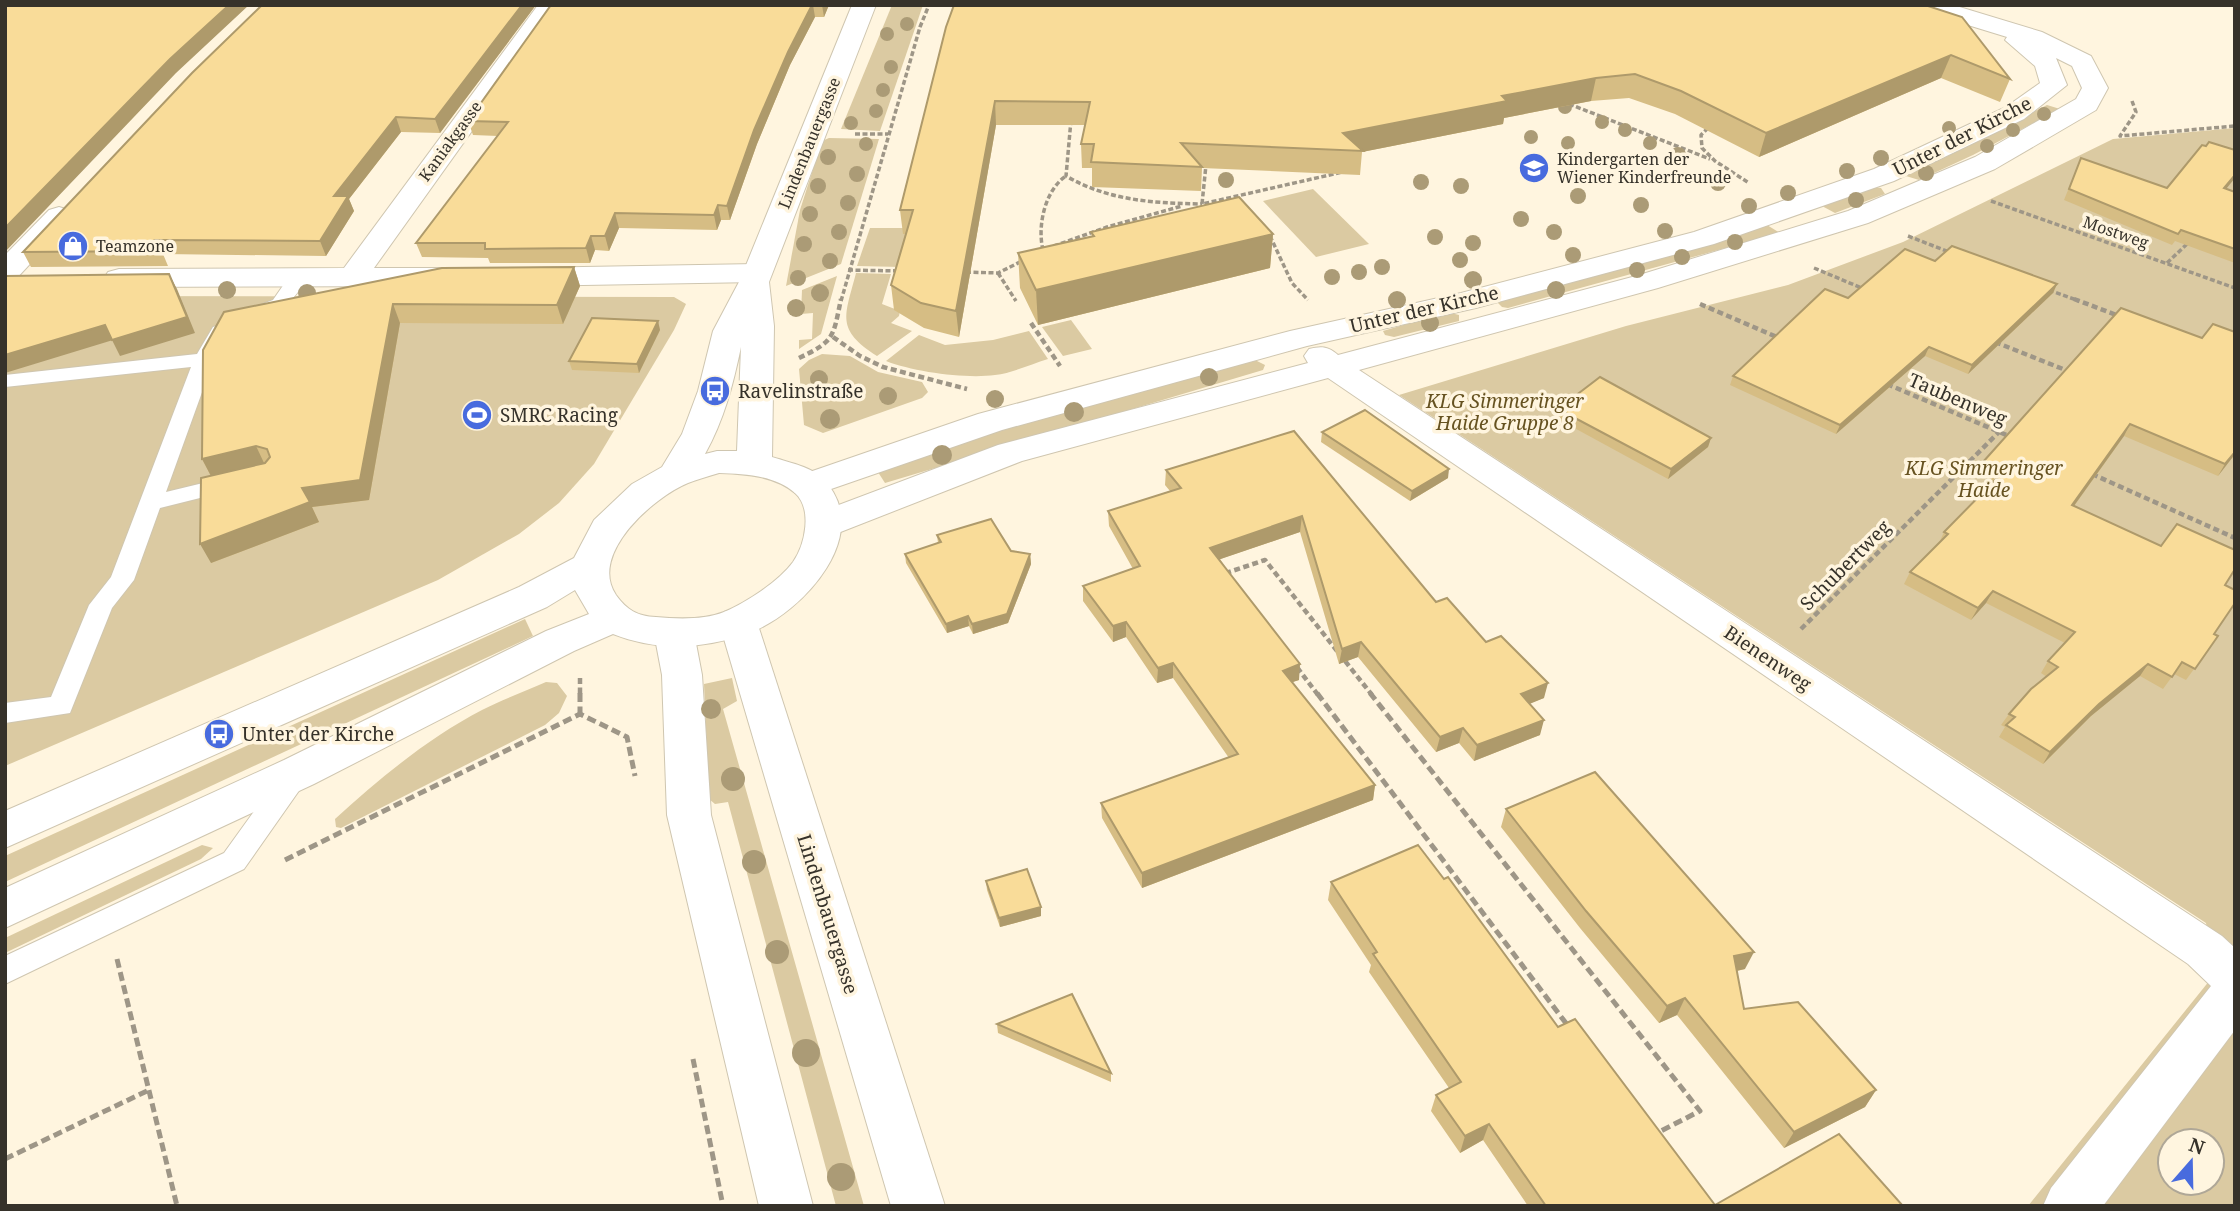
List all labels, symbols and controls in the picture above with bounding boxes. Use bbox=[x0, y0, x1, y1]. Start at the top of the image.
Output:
street label: Lindenbauergasse bbox=[773, 74, 845, 212]
street label: Unter der Kirche bbox=[1888, 90, 2036, 182]
street label: Kaniakgasse bbox=[413, 96, 487, 186]
place label: Kindergarten der Wiener Kinderfreunde bbox=[1557, 148, 1731, 188]
school or university icon: Kindergarten der Wiener Kinderfreunde bbox=[1517, 151, 1551, 185]
street label: Mostweg bbox=[2080, 211, 2152, 254]
shop icon: Teamzone bbox=[56, 229, 90, 263]
place label: Teamzone bbox=[96, 235, 174, 257]
street label: Unter der Kirche bbox=[1347, 279, 1501, 339]
street label: Taubenweg bbox=[1905, 367, 2011, 431]
bus stop icon: Ravelinstraße bbox=[698, 374, 732, 408]
place label: Ravelinstraße bbox=[738, 378, 864, 404]
park label: KLG Simmeringer Haide Gruppe 8 bbox=[1425, 388, 1584, 436]
sports icon: SMRC Racing bbox=[460, 398, 494, 432]
place label: SMRC Racing bbox=[500, 402, 618, 428]
park label: KLG Simmeringer Haide bbox=[1904, 455, 2063, 503]
street label: Schubertweg bbox=[1794, 514, 1896, 616]
street label: Bienenweg bbox=[1719, 619, 1817, 697]
bus stop icon: Unter der Kirche bbox=[202, 717, 236, 751]
place label: Unter der Kirche bbox=[242, 721, 394, 747]
street label: Lindenbauergasse bbox=[791, 831, 865, 997]
north arrow bbox=[2156, 1127, 2226, 1197]
text: N bbox=[2185, 1131, 2208, 1161]

